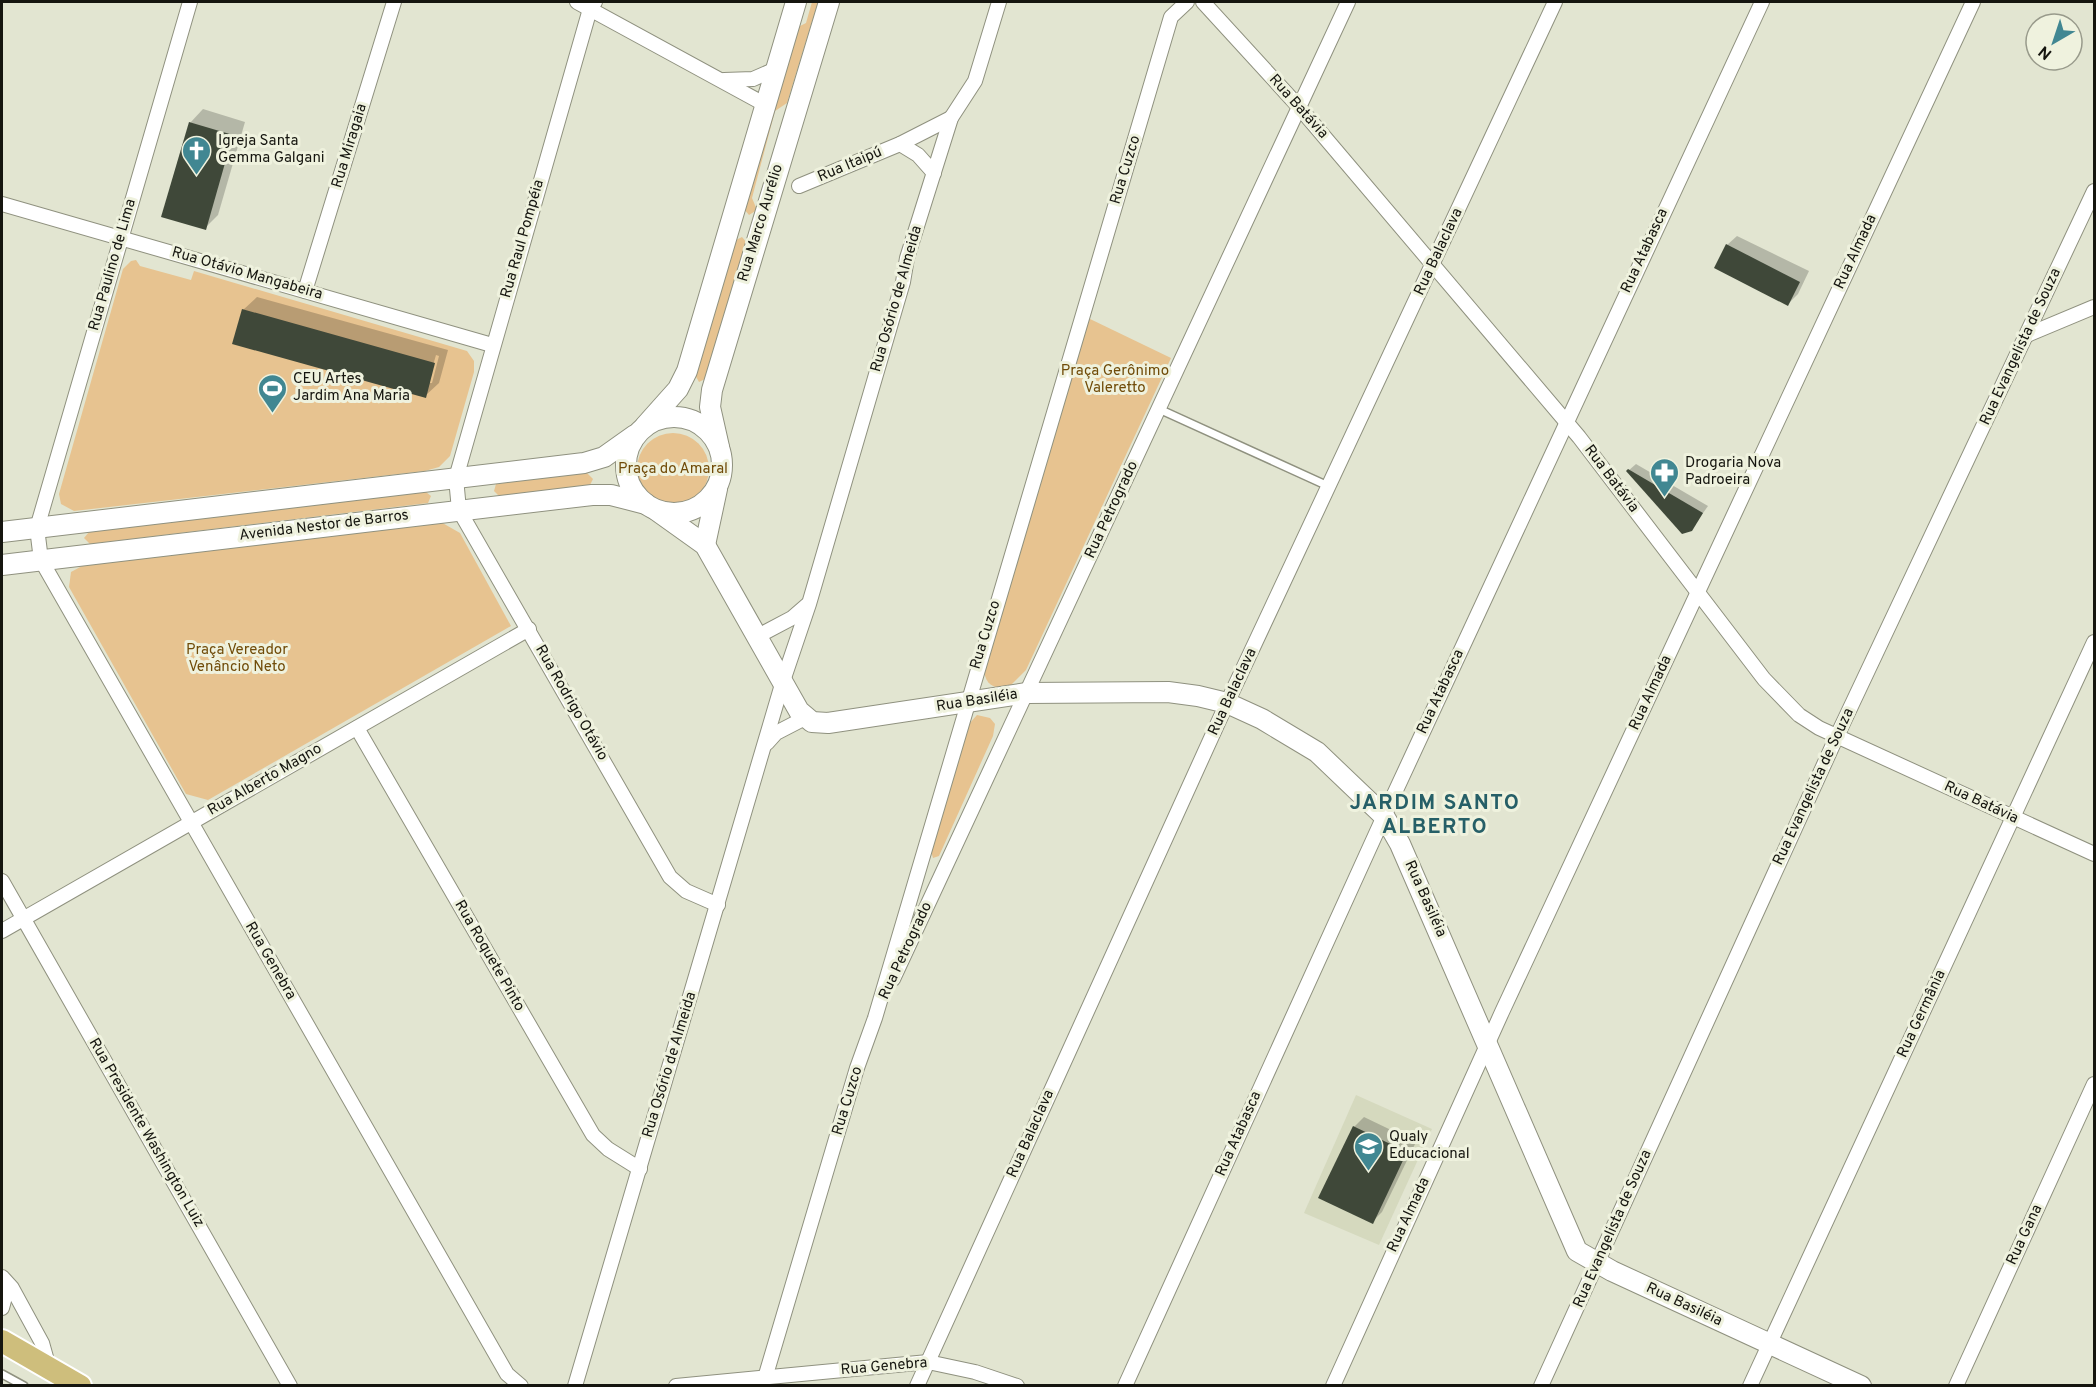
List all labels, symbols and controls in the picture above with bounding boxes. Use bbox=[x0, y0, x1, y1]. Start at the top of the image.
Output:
north arrow bbox=[2024, 12, 2084, 72]
text: N bbox=[2035, 41, 2057, 63]
street label: Rua Batávia bbox=[1264, 71, 1332, 143]
street label: Rua Miragaia bbox=[328, 101, 372, 191]
place label: Igreja Santa Gemma Galgani bbox=[218, 132, 325, 168]
street label: Rua Cuzco bbox=[1106, 133, 1146, 207]
church icon: Igreja Santa Gemma Galgani bbox=[181, 134, 213, 176]
street label: Rua Itaipú bbox=[815, 143, 885, 187]
street label: Rua Marco Aurélio bbox=[734, 162, 788, 284]
street label: Rua Raul Pompéia bbox=[497, 177, 549, 301]
street label: Rua Paulino de Lima bbox=[85, 197, 141, 333]
street label: Rua Balaclava bbox=[1410, 205, 1468, 299]
street label: Rua Atabasca bbox=[1617, 206, 1673, 296]
street label: Rua Almada bbox=[1830, 212, 1882, 292]
street label: Rua Osório de Almeida bbox=[867, 223, 927, 375]
street label: Rua Otávio Mangabeira bbox=[169, 243, 325, 305]
street label: Rua Evangelista de Souza bbox=[1976, 265, 2066, 429]
park label: Praça Gerônimo Valeretto bbox=[1061, 362, 1169, 398]
place label: CEU Artes Jardim Ana Maria bbox=[293, 370, 410, 406]
sports icon: CEU Artes Jardim Ana Maria bbox=[256, 372, 288, 414]
street label: Rua Batávia bbox=[1579, 441, 1643, 517]
place label: Drogaria Nova Padroeira bbox=[1685, 454, 1781, 490]
pharmacy icon: Drogaria Nova Padroeira bbox=[1648, 456, 1680, 498]
street label: Rua Petrogrado bbox=[1081, 458, 1143, 562]
park label: Praça do Amaral bbox=[618, 460, 728, 479]
street label: Avenida Nestor de Barros bbox=[238, 506, 410, 546]
street label: Rua Cuzco bbox=[966, 598, 1006, 672]
park label: Praça Vereador Venâncio Neto bbox=[186, 641, 288, 677]
street label: Rua Rodrigo Otávio bbox=[530, 642, 612, 764]
street label: Rua Balaclava bbox=[1204, 645, 1262, 739]
street label: Rua Atabasca bbox=[1413, 647, 1469, 737]
street label: Rua Almada bbox=[1625, 653, 1677, 733]
street label: Rua Basiléia bbox=[935, 685, 1019, 717]
street label: Rua Evangelista de Souza bbox=[1769, 705, 1859, 869]
street label: Rua Alberto Magno bbox=[204, 740, 326, 820]
street label: Rua Batávia bbox=[1941, 777, 2021, 829]
district label: JARDIM SANTO ALBERTO bbox=[1349, 790, 1521, 841]
street label: Rua Basiléia bbox=[1400, 858, 1450, 940]
street label: Rua Roquete Pinto bbox=[449, 897, 529, 1015]
street label: Rua Petrogrado bbox=[875, 899, 937, 1003]
street label: Rua Genebra bbox=[240, 919, 300, 1003]
street label: Rua Germânia bbox=[1893, 967, 1951, 1061]
street label: Rua Osório de Almeida bbox=[639, 990, 701, 1140]
street label: Rua Presidente Washington Luiz bbox=[84, 1035, 208, 1231]
street label: Rua Cuzco bbox=[828, 1064, 868, 1138]
street label: Rua Balaclava bbox=[1003, 1087, 1059, 1181]
street label: Rua Atabasca bbox=[1212, 1088, 1266, 1180]
place label: Qualy Educacional bbox=[1389, 1128, 1470, 1164]
school or university icon: Qualy Educacional bbox=[1352, 1130, 1384, 1172]
street label: Rua Evangelista de Souza bbox=[1570, 1147, 1656, 1311]
street label: Rua Almada bbox=[1383, 1175, 1435, 1255]
street label: Rua Gana bbox=[2003, 1202, 2047, 1268]
street label: Rua Basiléia bbox=[1643, 1279, 1725, 1331]
street label: Rua Genebra bbox=[840, 1354, 928, 1380]

